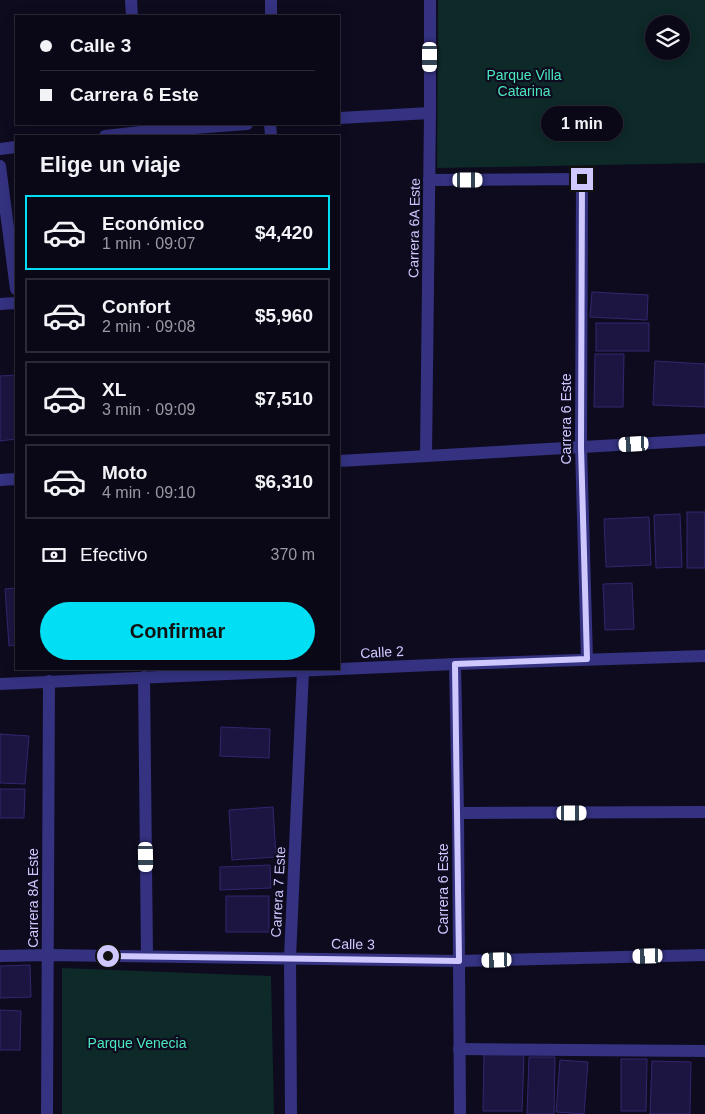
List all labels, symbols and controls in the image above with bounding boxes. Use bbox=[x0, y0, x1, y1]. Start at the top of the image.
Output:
map controls bbox=[645, 15, 690, 60]
button: layers bbox=[645, 15, 690, 60]
text: Calle 3 bbox=[70, 35, 131, 56]
car bbox=[422, 42, 437, 72]
park label: Parque Villa Catarina bbox=[486, 67, 562, 99]
text: Carrera 6 Este bbox=[70, 84, 199, 105]
callout: 1 min bbox=[541, 106, 623, 142]
text: 1 min bbox=[561, 115, 603, 132]
text: Elige un viaje bbox=[40, 152, 181, 177]
route end bbox=[571, 168, 593, 190]
car bbox=[453, 173, 483, 188]
street label: Carrera 6A Este bbox=[405, 178, 423, 278]
icon: car bbox=[42, 210, 87, 255]
text: Económico bbox=[102, 213, 204, 234]
text: $4,420 bbox=[255, 222, 313, 243]
text: 1 min · 09:07 bbox=[102, 235, 195, 252]
icon: car bbox=[42, 293, 87, 338]
text: Confort bbox=[102, 296, 171, 317]
text: $5,960 bbox=[255, 305, 313, 326]
text: 2 min · 09:08 bbox=[102, 318, 195, 335]
street label: Carrera 6 Este bbox=[558, 373, 574, 465]
icon: car bbox=[42, 376, 87, 421]
text: XL bbox=[102, 379, 126, 400]
text: $7,510 bbox=[255, 388, 313, 409]
text: 3 min · 09:09 bbox=[102, 401, 195, 418]
car bbox=[618, 436, 649, 452]
icon: car bbox=[42, 459, 87, 504]
text: Moto bbox=[102, 462, 147, 483]
text: $6,310 bbox=[255, 471, 313, 492]
text: 4 min · 09:10 bbox=[102, 484, 195, 501]
icon: cash bbox=[40, 541, 68, 569]
text: Efectivo bbox=[80, 544, 148, 565]
text: 370 m bbox=[271, 546, 315, 563]
button: Confirmar bbox=[40, 602, 315, 660]
street label: Calle 2 bbox=[360, 643, 404, 661]
car bbox=[557, 806, 587, 821]
car bbox=[138, 842, 153, 872]
street label: Carrera 6 Este bbox=[435, 843, 451, 935]
street label: Carrera 7 Este bbox=[268, 846, 288, 938]
street label: Carrera 8A Este bbox=[25, 848, 41, 948]
street label: Calle 3 bbox=[331, 936, 375, 952]
route start bbox=[97, 945, 119, 967]
car bbox=[632, 948, 663, 964]
car bbox=[481, 952, 512, 968]
park label: Parque Venecia bbox=[88, 1035, 187, 1051]

